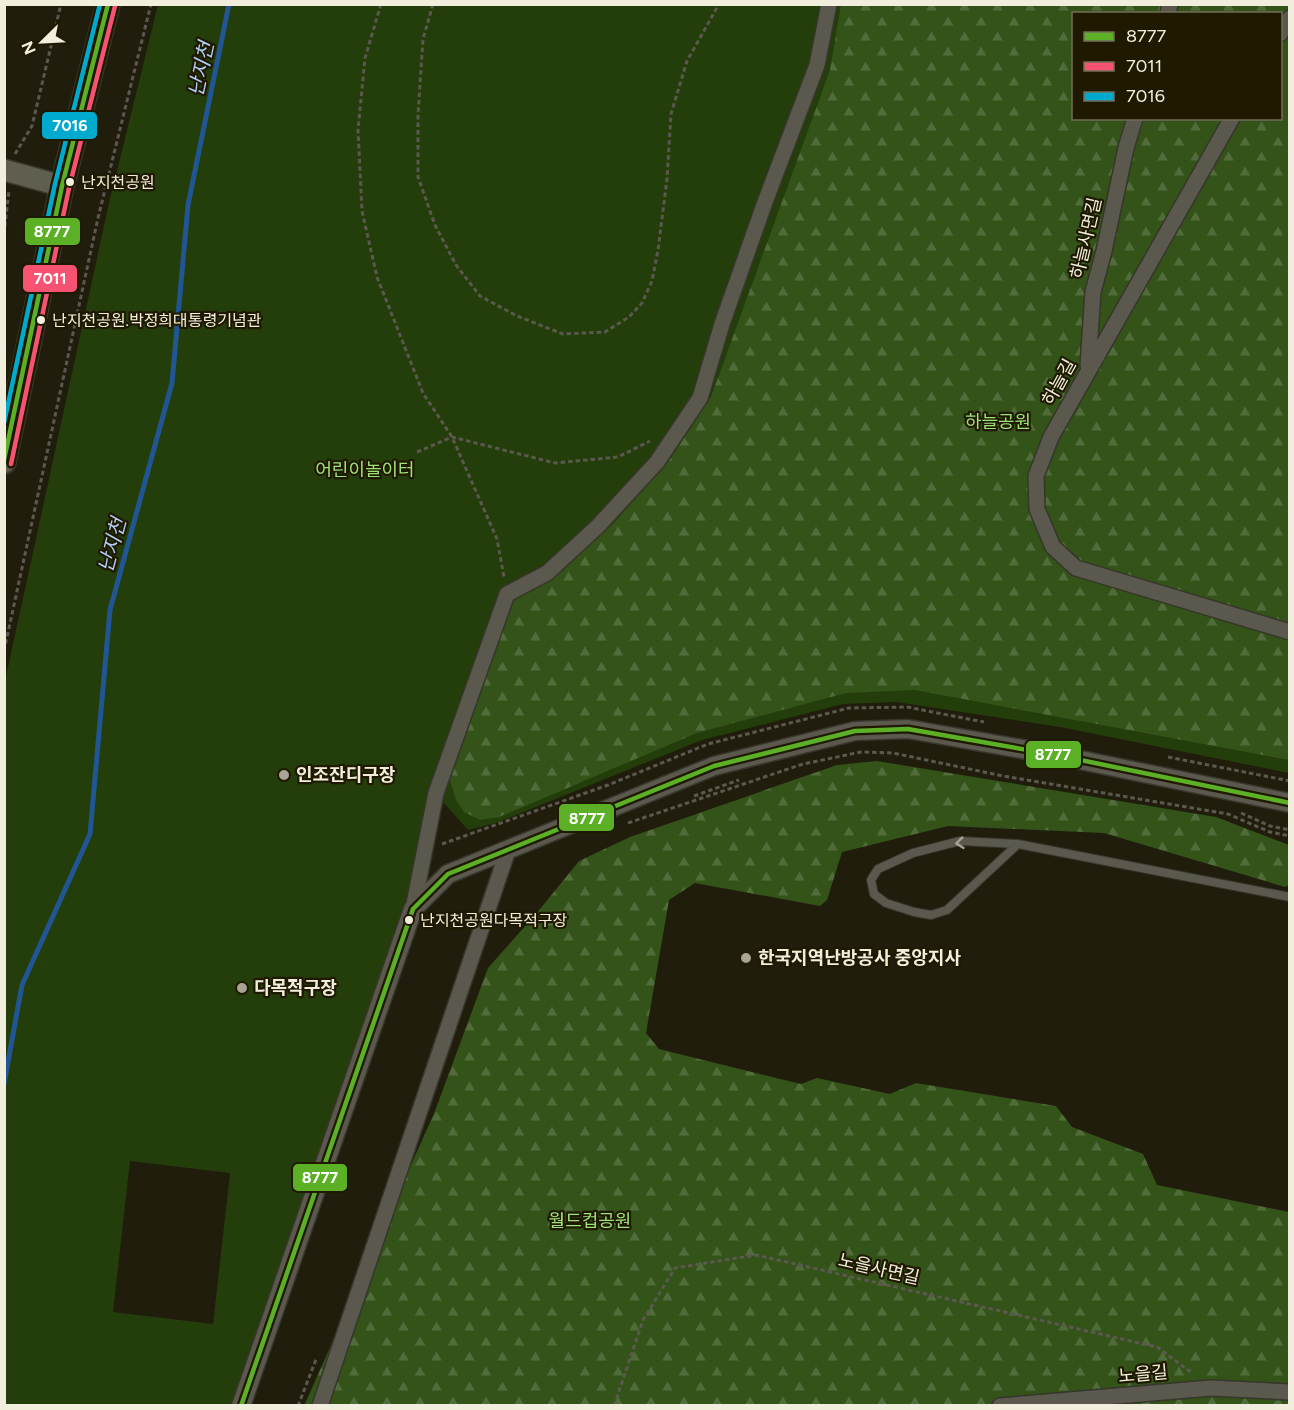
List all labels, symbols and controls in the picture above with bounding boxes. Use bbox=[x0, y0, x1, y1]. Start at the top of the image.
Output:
north arrow bbox=[12, 12, 72, 72]
legend bbox=[1072, 12, 1282, 120]
text: 8777 bbox=[1126, 25, 1166, 47]
water label: 난지천 bbox=[184, 37, 219, 98]
text: N bbox=[18, 38, 40, 57]
text: 7011 bbox=[1126, 55, 1162, 77]
text: 7016 bbox=[1126, 85, 1165, 107]
line badge: 7016 bbox=[41, 111, 98, 140]
text: 7016 bbox=[52, 116, 88, 135]
place label: 난지천공원 bbox=[81, 173, 155, 192]
marker: 난지천공원 bbox=[64, 176, 76, 188]
street label: 하늘사면길 bbox=[1066, 195, 1106, 281]
line badge: 8777 bbox=[24, 217, 81, 246]
text: 8777 bbox=[34, 222, 70, 241]
line badge: 7011 bbox=[22, 264, 78, 293]
text: 7011 bbox=[34, 269, 66, 288]
place label: 난지천공원.박정희대통령기념관 bbox=[52, 311, 262, 330]
marker: 난지천공원.박정희대통령기념관 bbox=[35, 314, 47, 326]
street label: 하늘길 bbox=[1037, 355, 1081, 409]
park label: 하늘공원 bbox=[965, 411, 1031, 433]
park label: 어린이놀이터 bbox=[315, 459, 415, 481]
water label: 난지천 bbox=[93, 513, 131, 575]
line badge: 8777 bbox=[1025, 740, 1082, 769]
text: 8777 bbox=[1035, 745, 1071, 764]
place label: 인조잔디구장 bbox=[296, 764, 396, 786]
marker: 인조잔디구장 bbox=[277, 768, 291, 782]
line badge: 8777 bbox=[558, 803, 615, 832]
text: 8777 bbox=[569, 809, 605, 828]
one-way arrow bbox=[955, 836, 965, 849]
place label: 난지천공원다목적구장 bbox=[420, 911, 567, 930]
marker: 난지천공원다목적구장 bbox=[403, 914, 415, 926]
place label: 한국지역난방공사 중앙지사 bbox=[758, 947, 961, 969]
marker: 한국지역난방공사 중앙지사 bbox=[739, 951, 753, 965]
place label: 다목적구장 bbox=[254, 977, 337, 999]
marker: 다목적구장 bbox=[235, 981, 249, 995]
line badge: 8777 bbox=[292, 1163, 348, 1192]
text: 8777 bbox=[302, 1168, 338, 1187]
park label: 월드컵공원 bbox=[549, 1210, 631, 1232]
street label: 노을사면길 bbox=[836, 1249, 922, 1289]
street label: 노을길 bbox=[1117, 1361, 1169, 1387]

